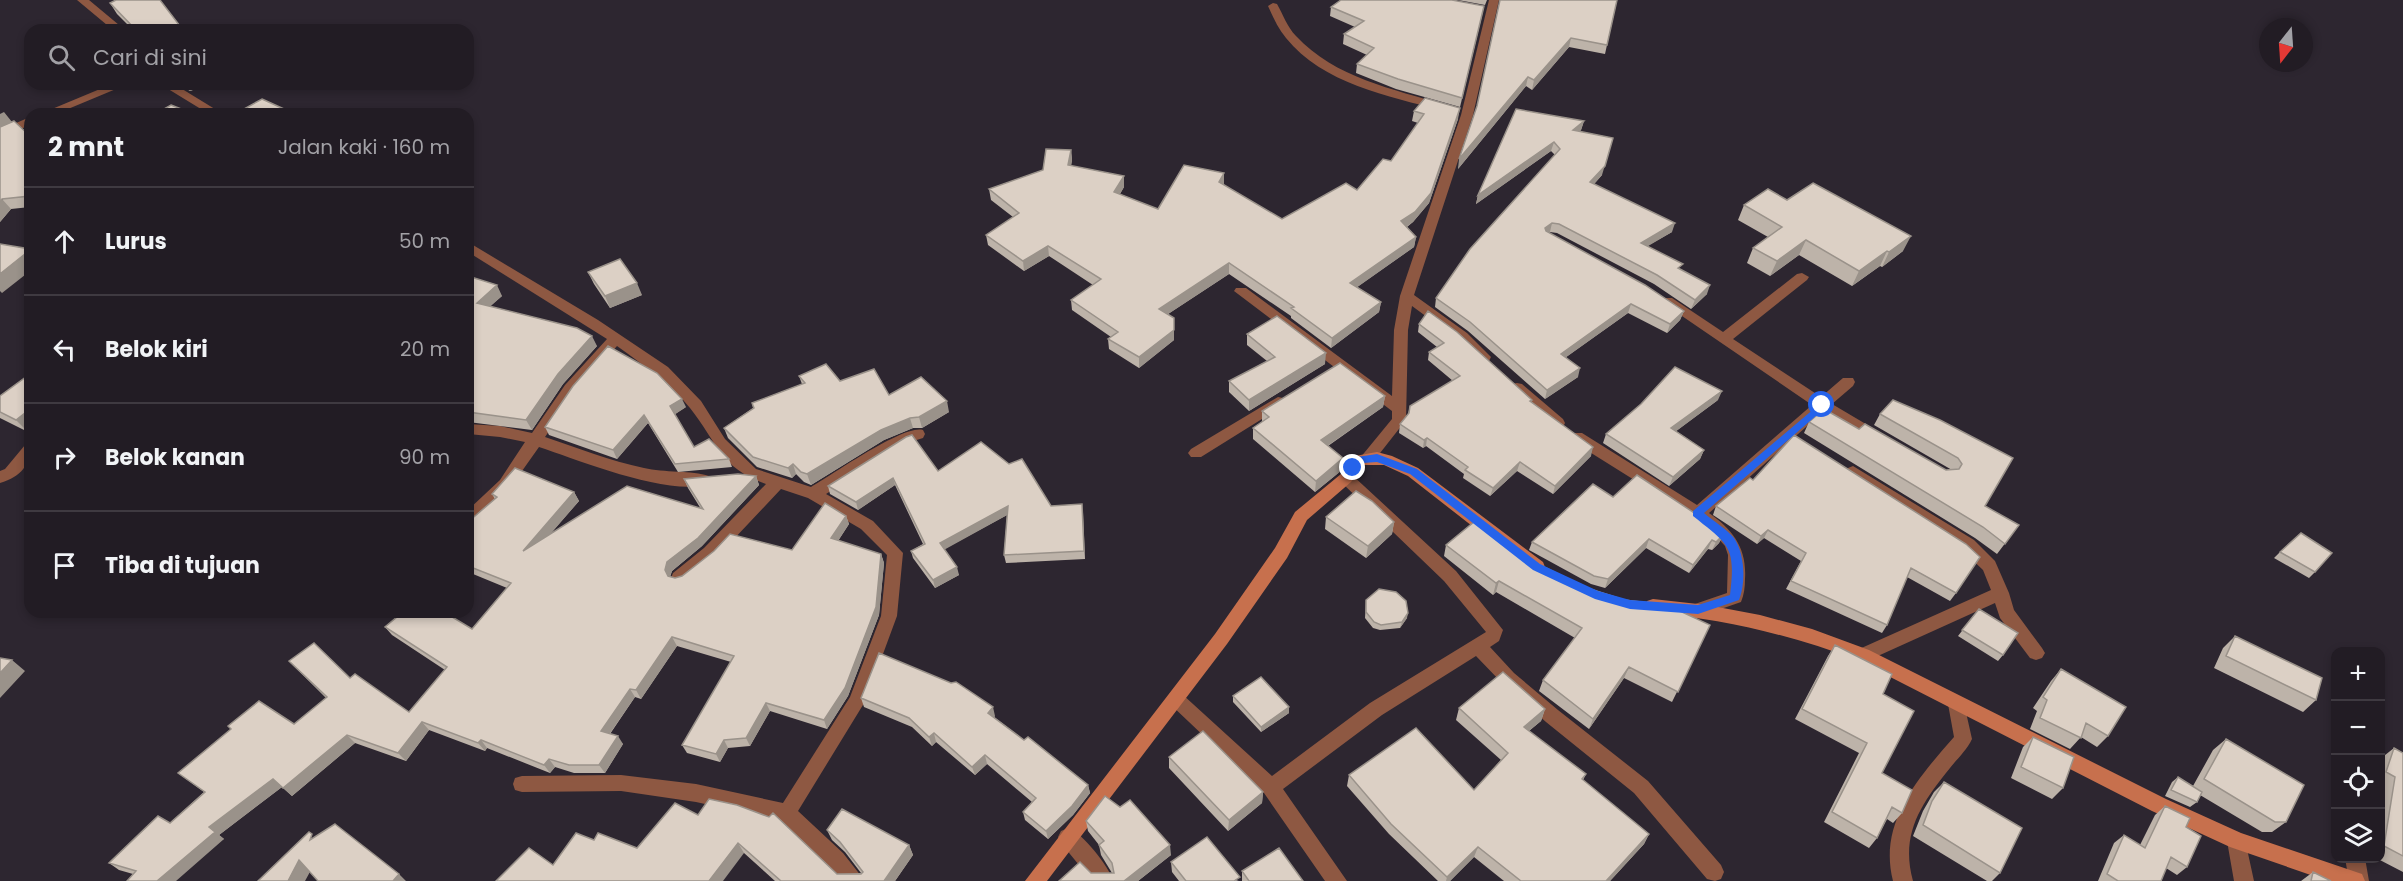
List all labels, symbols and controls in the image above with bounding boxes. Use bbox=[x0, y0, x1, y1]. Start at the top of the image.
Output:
north arrow bbox=[2259, 18, 2313, 72]
search box bbox=[24, 24, 474, 90]
icon: search bbox=[45, 41, 78, 74]
text: Cari di sini bbox=[93, 42, 207, 73]
text: 2 mnt bbox=[48, 129, 124, 165]
text: Jalan kaki · 160 m bbox=[278, 133, 450, 161]
icon: ahead bbox=[48, 225, 81, 258]
text: Lurus bbox=[105, 226, 167, 257]
text: 50 m bbox=[399, 227, 450, 255]
icon: left bbox=[48, 333, 81, 366]
text: Belok kiri bbox=[105, 334, 208, 365]
text: 20 m bbox=[400, 335, 450, 363]
route start bbox=[1808, 391, 1834, 417]
icon: right bbox=[48, 441, 81, 474]
text: Belok kanan bbox=[105, 442, 245, 473]
text: 90 m bbox=[399, 443, 450, 471]
route end bbox=[1339, 454, 1365, 480]
icon: arrive bbox=[48, 549, 81, 582]
text: Tiba di tujuan bbox=[105, 550, 260, 581]
map controls bbox=[2331, 647, 2385, 863]
button: + bbox=[2331, 647, 2385, 701]
button: − bbox=[2331, 701, 2385, 755]
button: locate bbox=[2331, 755, 2385, 809]
button: layers bbox=[2331, 809, 2385, 863]

